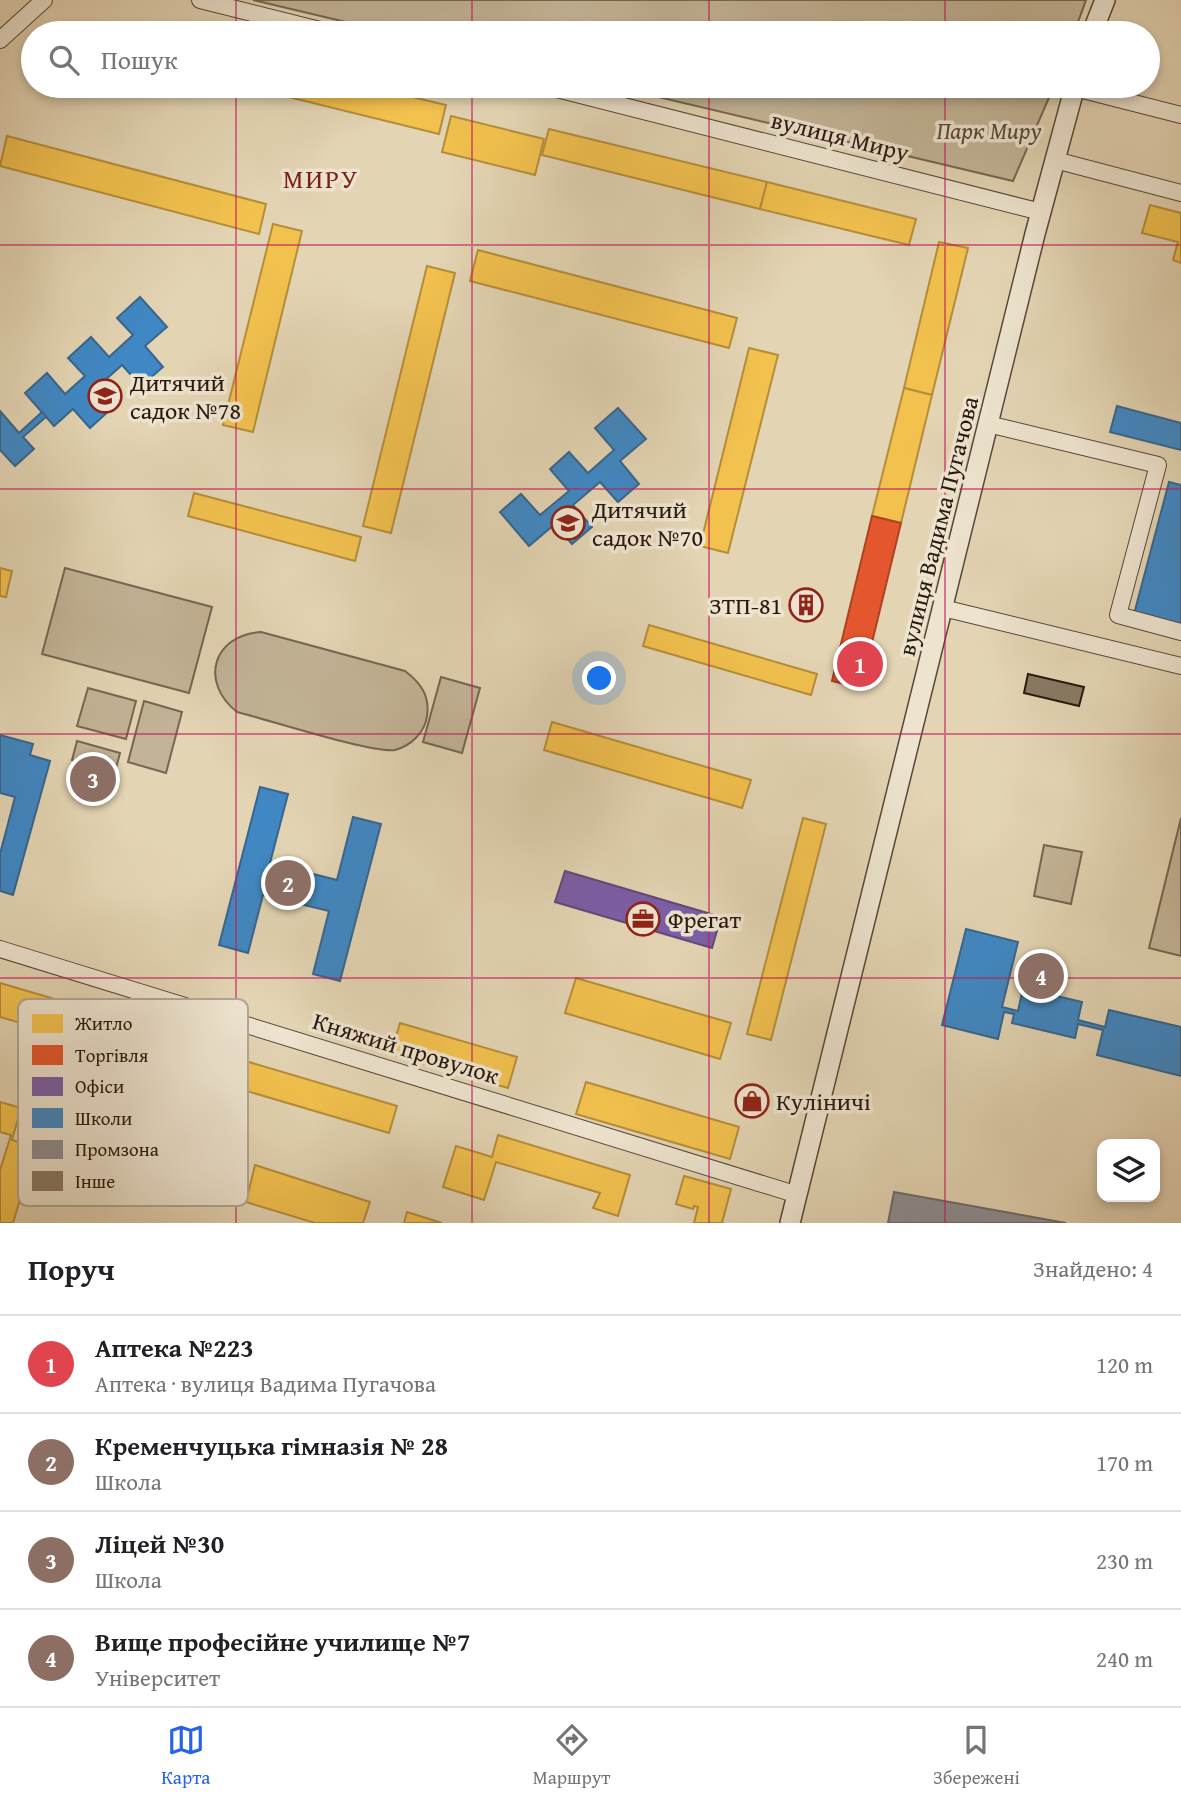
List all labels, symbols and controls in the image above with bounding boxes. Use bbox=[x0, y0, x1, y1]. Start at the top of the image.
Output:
search box bbox=[21, 21, 1160, 98]
text: Пошук bbox=[101, 40, 178, 79]
icon: search bbox=[45, 41, 83, 79]
street label: вулиця Миру bbox=[767, 102, 913, 170]
park label: Парк Миру bbox=[936, 113, 1042, 148]
district label: МИРУ bbox=[283, 159, 359, 198]
place label: Дитячий садок №78 bbox=[129, 365, 241, 428]
school or university icon: Дитячий садок №78 bbox=[86, 377, 124, 415]
street label: вулиця Вадима Пугачова bbox=[889, 392, 987, 659]
place label: Дитячий садок №70 bbox=[591, 492, 703, 555]
school or university icon: Дитячий садок №70 bbox=[549, 504, 587, 542]
building icon: ЗТП-81 bbox=[787, 586, 825, 624]
place label: ЗТП-81 bbox=[709, 588, 782, 623]
pin: 1 bbox=[837, 638, 883, 690]
your location bbox=[582, 661, 616, 695]
pin: 3 bbox=[70, 753, 116, 805]
pin: 2 bbox=[265, 857, 311, 909]
office icon: Фрегат bbox=[624, 900, 662, 938]
place label: Фрегат bbox=[668, 902, 741, 937]
pin: 4 bbox=[1018, 950, 1064, 1002]
legend bbox=[18, 999, 248, 1206]
street label: Княжий провулок bbox=[309, 1003, 504, 1093]
text: Житло bbox=[74, 1009, 133, 1037]
text: Торгівля bbox=[75, 1041, 149, 1069]
text: Офіси bbox=[75, 1072, 124, 1100]
shop icon: Куліничі bbox=[733, 1082, 771, 1120]
place label: Куліничі bbox=[776, 1084, 871, 1119]
text: Школи bbox=[75, 1104, 132, 1132]
text: Промзона bbox=[75, 1135, 159, 1163]
map controls bbox=[1097, 1139, 1160, 1202]
button: layers bbox=[1097, 1139, 1160, 1202]
text: Інше bbox=[75, 1167, 115, 1195]
text: Поруч bbox=[28, 1247, 115, 1291]
text: Знайдено: 4 bbox=[1033, 1252, 1153, 1285]
text: Аптека №223 bbox=[95, 1328, 254, 1367]
text: 1 bbox=[45, 1348, 57, 1381]
text: 120 m bbox=[1096, 1348, 1153, 1381]
text: Аптека · вулиця Вадима Пугачова bbox=[95, 1367, 436, 1400]
text: Кременчуцька гімназія № 28 bbox=[95, 1426, 448, 1465]
text: 2 bbox=[45, 1446, 57, 1479]
text: 170 m bbox=[1096, 1446, 1153, 1479]
text: Школа bbox=[95, 1465, 162, 1498]
text: Ліцей №30 bbox=[95, 1524, 224, 1563]
text: 3 bbox=[45, 1544, 57, 1577]
text: 230 m bbox=[1096, 1544, 1153, 1577]
text: Школа bbox=[95, 1563, 162, 1596]
text: Вище професійне училище №7 bbox=[95, 1622, 470, 1661]
text: 4 bbox=[45, 1642, 57, 1675]
text: 240 m bbox=[1096, 1642, 1153, 1675]
text: Університет bbox=[95, 1661, 220, 1694]
tab: Карта bbox=[161, 1721, 210, 1791]
tab: Маршрут bbox=[533, 1721, 611, 1791]
tab: Збережені bbox=[933, 1721, 1020, 1791]

